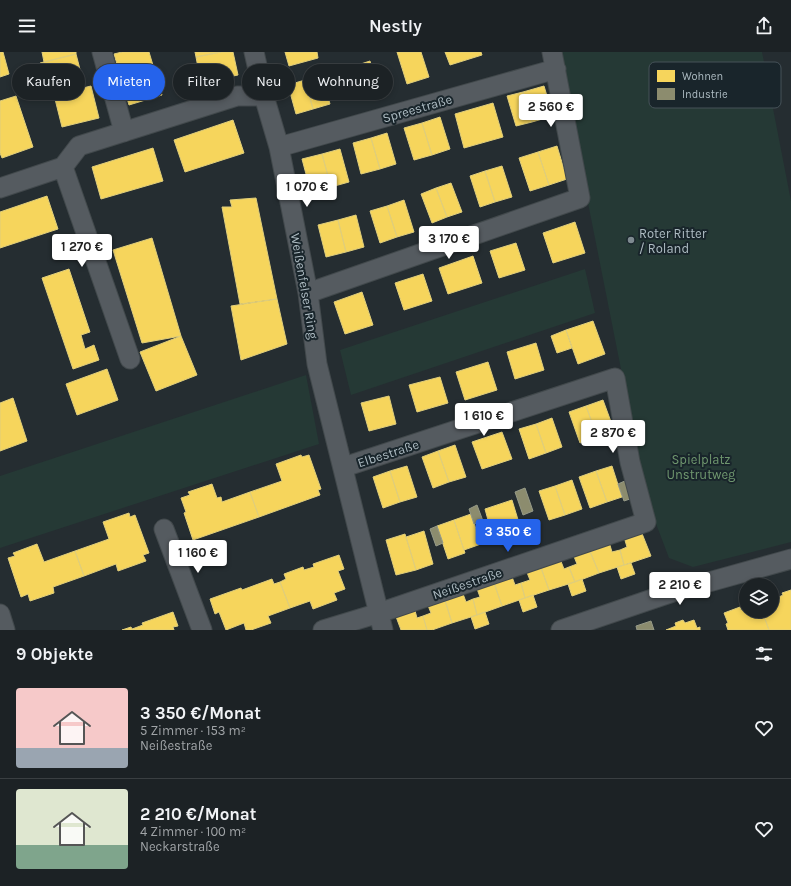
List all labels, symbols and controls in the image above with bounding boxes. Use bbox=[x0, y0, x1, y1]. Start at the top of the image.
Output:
icon: menu bbox=[16, 15, 38, 37]
text: Nestly bbox=[369, 15, 422, 37]
icon: share bbox=[753, 15, 775, 37]
legend bbox=[649, 62, 781, 108]
chip: Kaufen bbox=[12, 64, 85, 100]
chip: Mieten bbox=[93, 64, 165, 100]
chip: Filter bbox=[173, 64, 234, 100]
chip: Neu bbox=[242, 64, 295, 100]
chip: Wohnung bbox=[303, 64, 393, 100]
text: Wohnen bbox=[682, 70, 723, 83]
text: Industrie bbox=[682, 88, 728, 101]
street label: Spreestraße bbox=[381, 91, 454, 126]
pin: 2 560 € bbox=[514, 94, 588, 128]
text: 2 560 € bbox=[528, 99, 574, 114]
pin: 1 070 € bbox=[270, 174, 344, 208]
text: 1 070 € bbox=[286, 179, 328, 194]
pin: 3 170 € bbox=[412, 226, 486, 260]
place label: Roter Ritter / Roland bbox=[639, 226, 707, 256]
text: 3 170 € bbox=[428, 231, 470, 246]
street label: Weißenfelser Ring bbox=[288, 232, 321, 341]
pin: 1 270 € bbox=[45, 234, 119, 268]
marker: Roter Ritter / Roland bbox=[626, 235, 636, 245]
text: 1 270 € bbox=[61, 239, 103, 254]
pin: 1 610 € bbox=[447, 403, 521, 437]
text: 1 610 € bbox=[464, 408, 504, 423]
pin: 2 870 € bbox=[576, 420, 650, 454]
text: 2 870 € bbox=[590, 425, 636, 440]
street label: Elbestraße bbox=[356, 436, 421, 470]
park label: Spielplatz Unstrutweg bbox=[667, 452, 736, 482]
pin: 3 350 € bbox=[471, 519, 545, 553]
text: 3 350 € bbox=[485, 524, 531, 539]
pin: 1 160 € bbox=[161, 540, 235, 574]
text: 1 160 € bbox=[178, 545, 218, 560]
street label: Neißestraße bbox=[431, 565, 504, 602]
pin: 2 210 € bbox=[643, 572, 717, 606]
text: 2 210 € bbox=[658, 577, 702, 592]
map controls bbox=[739, 578, 779, 618]
button: layers bbox=[739, 578, 779, 618]
icon: filters bbox=[753, 643, 775, 665]
text: 9 Objekte bbox=[16, 644, 93, 664]
text: 3 350 €/Monat bbox=[140, 703, 261, 723]
icon: home bbox=[48, 704, 96, 752]
icon: heart bbox=[753, 717, 775, 739]
text: 5 Zimmer · 153 m² bbox=[140, 723, 246, 738]
text: Neißestraße bbox=[140, 738, 212, 753]
text: 2 210 €/Monat bbox=[140, 804, 257, 824]
icon: home bbox=[48, 805, 96, 853]
icon: heart bbox=[753, 818, 775, 840]
text: 4 Zimmer · 100 m² bbox=[140, 824, 246, 839]
text: Neckarstraße bbox=[140, 839, 220, 854]

